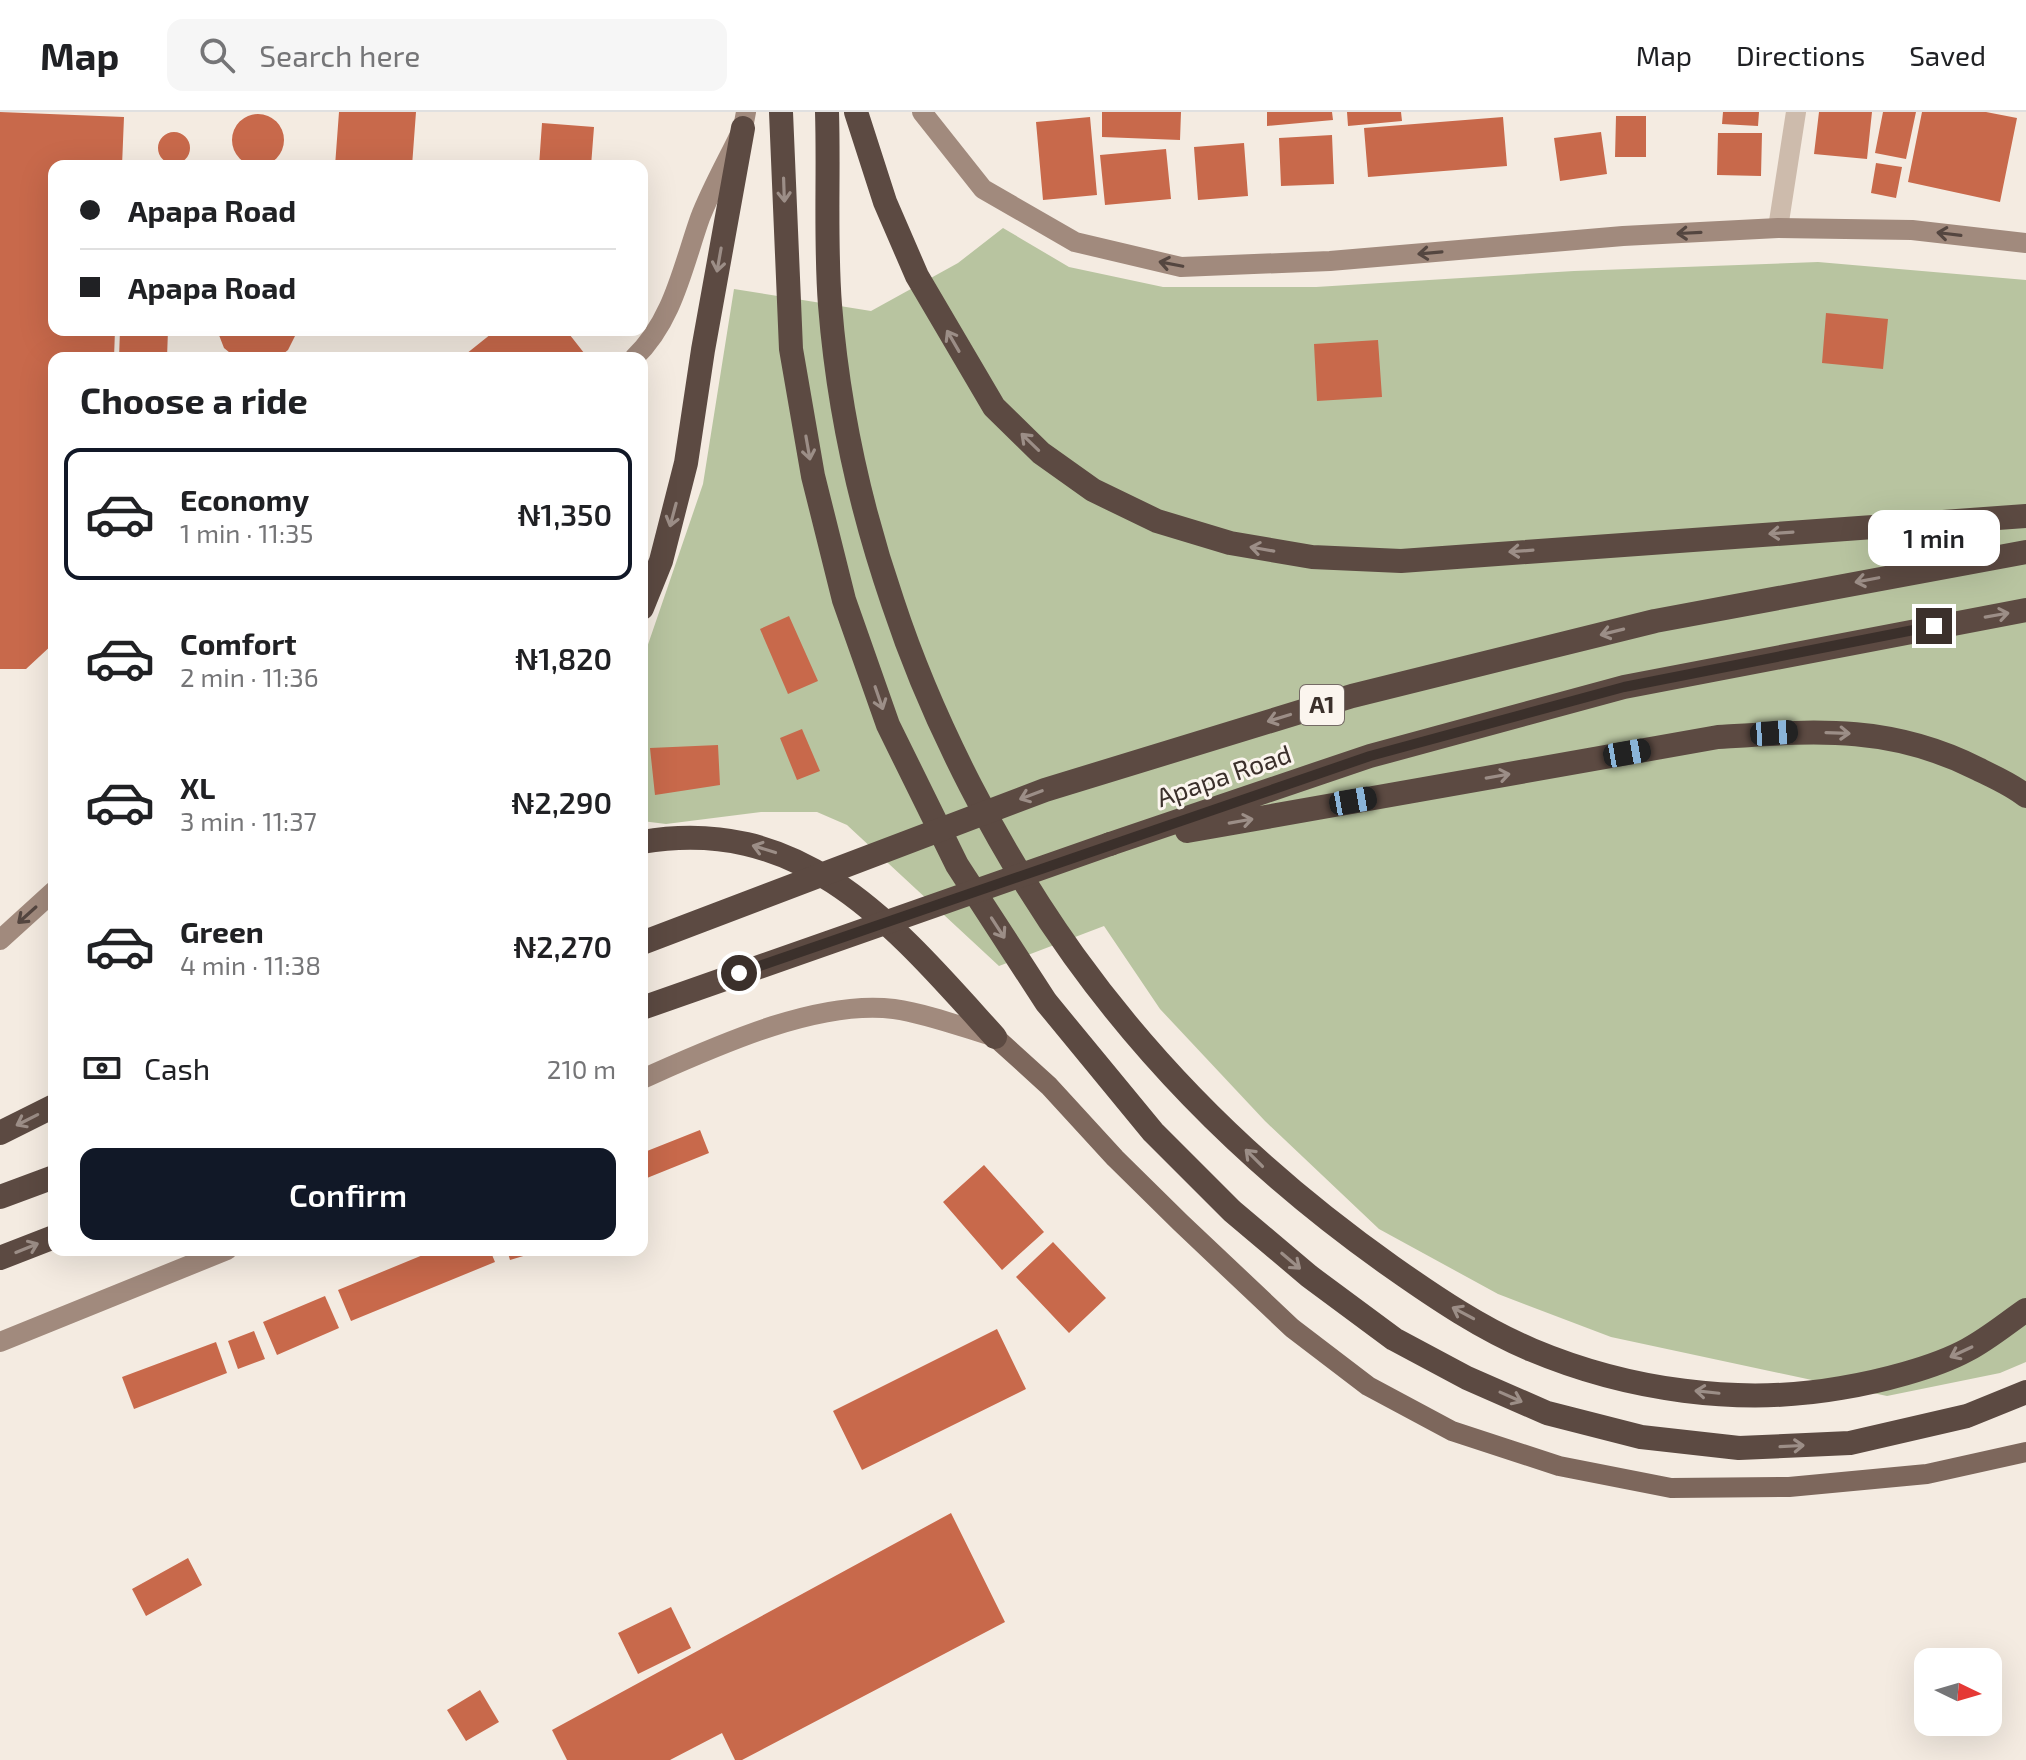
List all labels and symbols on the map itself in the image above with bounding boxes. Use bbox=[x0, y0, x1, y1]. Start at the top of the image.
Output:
one-way arrow bbox=[777, 176, 792, 203]
one-way arrow bbox=[1676, 225, 1703, 240]
one-way arrow bbox=[1936, 226, 1962, 241]
one-way arrow bbox=[1417, 246, 1444, 261]
one-way arrow bbox=[710, 247, 725, 272]
one-way arrow bbox=[1158, 256, 1184, 271]
one-way arrow bbox=[945, 330, 961, 353]
one-way arrow bbox=[1020, 432, 1040, 451]
one-way arrow bbox=[802, 435, 817, 461]
one-way arrow bbox=[664, 502, 679, 528]
callout: 1 min bbox=[1868, 510, 2000, 566]
one-way arrow bbox=[1768, 526, 1795, 541]
one-way arrow bbox=[1250, 540, 1276, 555]
one-way arrow bbox=[1508, 544, 1535, 559]
one-way arrow bbox=[1854, 574, 1880, 589]
one-way arrow bbox=[1984, 607, 2009, 622]
route end bbox=[1916, 608, 1952, 644]
one-way arrow bbox=[1599, 625, 1625, 640]
one-way arrow bbox=[872, 685, 887, 710]
road number: A1 bbox=[1300, 685, 1344, 725]
one-way arrow bbox=[1267, 712, 1292, 727]
car bbox=[1749, 719, 1799, 747]
one-way arrow bbox=[1824, 725, 1851, 740]
street label: Apapa Road bbox=[1152, 737, 1295, 812]
car bbox=[1601, 737, 1653, 769]
one-way arrow bbox=[1484, 768, 1510, 783]
car bbox=[1327, 785, 1379, 817]
one-way arrow bbox=[1019, 789, 1043, 803]
one-way arrow bbox=[1228, 813, 1254, 828]
one-way arrow bbox=[752, 841, 777, 855]
one-way arrow bbox=[17, 906, 37, 925]
one-way arrow bbox=[990, 917, 1006, 939]
route start bbox=[721, 955, 757, 991]
one-way arrow bbox=[16, 1112, 40, 1128]
one-way arrow bbox=[1245, 1149, 1264, 1168]
one-way arrow bbox=[14, 1239, 39, 1254]
one-way arrow bbox=[1281, 1252, 1301, 1270]
one-way arrow bbox=[1451, 1305, 1475, 1320]
one-way arrow bbox=[1949, 1345, 1973, 1360]
one-way arrow bbox=[1695, 1385, 1721, 1400]
one-way arrow bbox=[1498, 1391, 1523, 1406]
one-way arrow bbox=[1778, 1438, 1805, 1453]
north arrow bbox=[1914, 1648, 2002, 1736]

